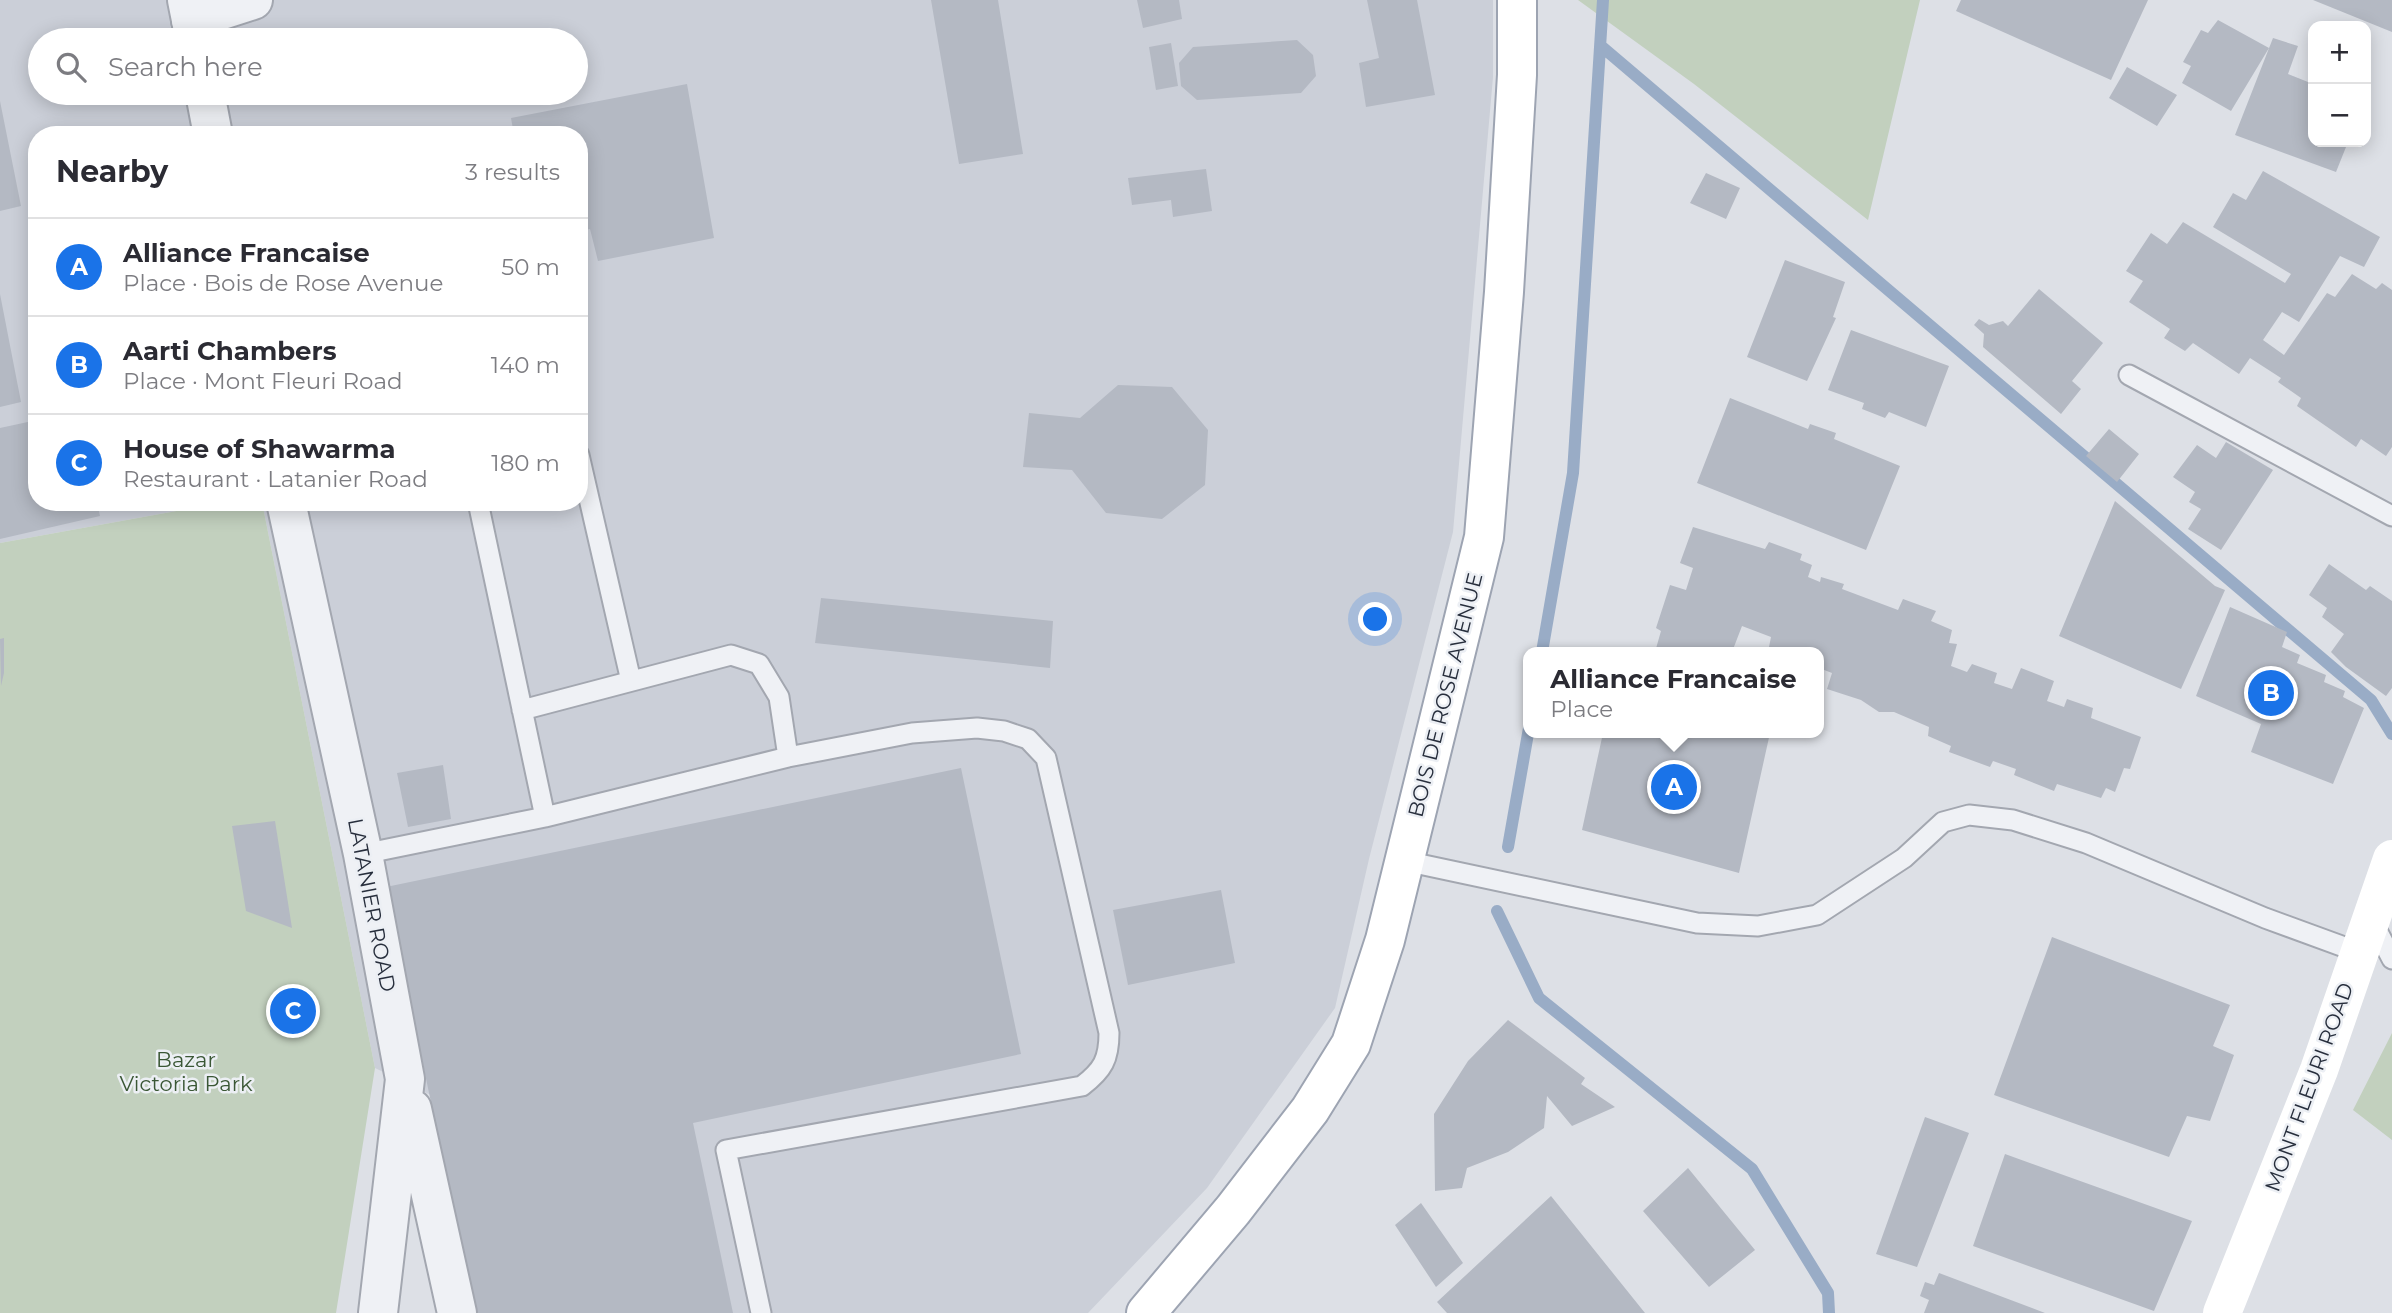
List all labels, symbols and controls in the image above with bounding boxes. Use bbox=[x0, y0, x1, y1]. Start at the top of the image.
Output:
map controls bbox=[2308, 21, 2371, 147]
button: + bbox=[2308, 21, 2371, 84]
search box bbox=[28, 28, 588, 105]
icon: search bbox=[52, 48, 90, 86]
text: Search here bbox=[108, 51, 263, 83]
button: − bbox=[2308, 84, 2371, 147]
text: Nearby bbox=[56, 153, 168, 190]
text: 3 results bbox=[465, 158, 560, 186]
text: Alliance Francaise bbox=[123, 237, 370, 269]
text: A bbox=[70, 253, 88, 281]
text: 50 m bbox=[501, 253, 560, 281]
text: Place · Bois de Rose Avenue bbox=[123, 269, 443, 297]
text: Aarti Chambers bbox=[123, 335, 337, 367]
text: B bbox=[70, 351, 88, 379]
text: 140 m bbox=[491, 351, 560, 379]
text: Place · Mont Fleuri Road bbox=[123, 367, 403, 395]
text: House of Shawarma bbox=[123, 433, 396, 465]
text: C bbox=[71, 449, 87, 477]
text: 180 m bbox=[491, 449, 560, 477]
text: Restaurant · Latanier Road bbox=[123, 465, 428, 493]
street label: BOIS DE ROSE AVENUE bbox=[1403, 570, 1487, 820]
your location bbox=[1358, 602, 1392, 636]
popup bbox=[1523, 647, 1824, 738]
text: Alliance Francaise bbox=[1550, 663, 1797, 695]
pin: B bbox=[2248, 667, 2294, 719]
text: Place bbox=[1550, 695, 1613, 723]
pin: A bbox=[1651, 761, 1697, 813]
street label: LATANIER ROAD bbox=[343, 816, 401, 994]
street label: MONT FLEURI ROAD bbox=[2260, 979, 2358, 1195]
pin: C bbox=[270, 985, 316, 1037]
park label: Bazar Victoria Park bbox=[120, 1047, 253, 1096]

